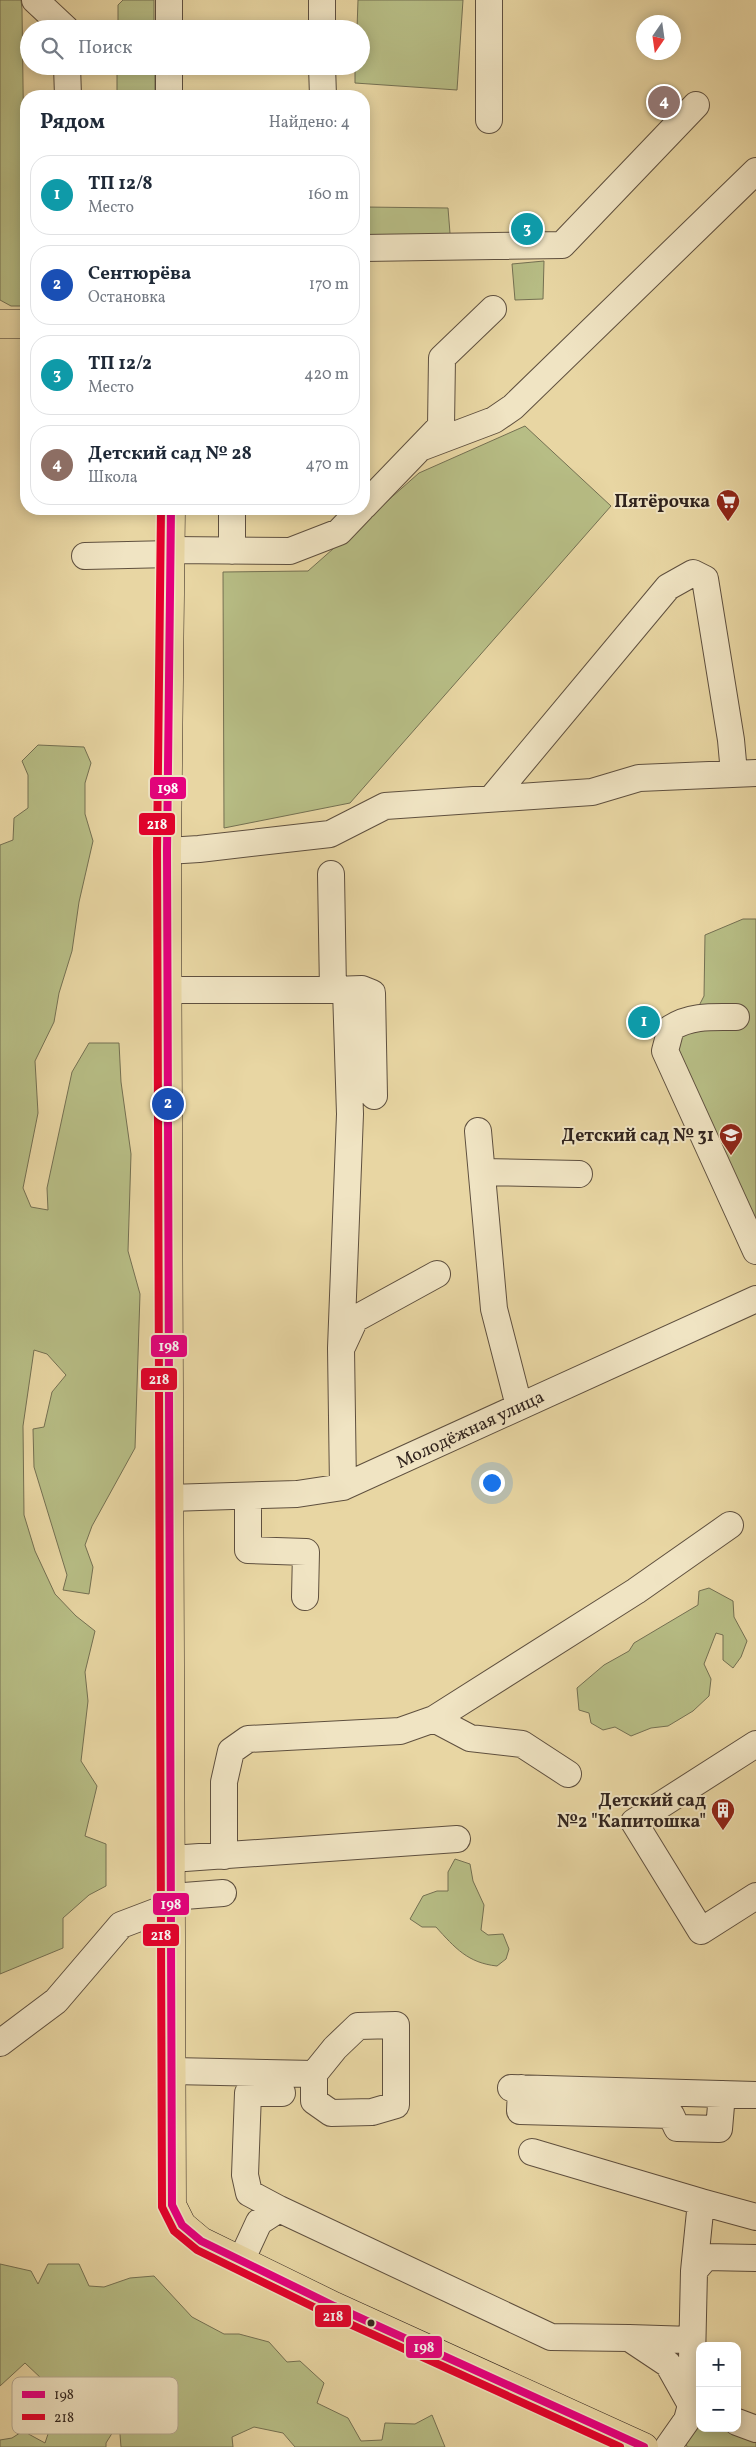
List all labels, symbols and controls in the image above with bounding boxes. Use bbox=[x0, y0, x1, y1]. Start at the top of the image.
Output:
north arrow bbox=[636, 15, 681, 60]
search box bbox=[20, 20, 370, 75]
icon: search bbox=[38, 34, 66, 62]
text: Поиск bbox=[78, 35, 132, 61]
pin: 4 bbox=[648, 83, 680, 121]
text: Рядом bbox=[40, 108, 105, 137]
text: Найдено: 4 bbox=[269, 112, 350, 134]
text: ТП 12/8 bbox=[88, 171, 153, 197]
text: 1 bbox=[54, 184, 60, 206]
text: 160 m bbox=[308, 184, 349, 206]
text: Место bbox=[88, 197, 134, 219]
pin: 3 bbox=[511, 210, 543, 248]
text: Сентюрёва bbox=[88, 261, 191, 287]
text: 2 bbox=[53, 274, 61, 296]
text: 170 m bbox=[309, 274, 349, 296]
text: Остановка bbox=[88, 287, 166, 309]
text: ТП 12/2 bbox=[88, 351, 152, 377]
text: 3 bbox=[53, 364, 61, 386]
text: 420 m bbox=[304, 364, 349, 386]
text: Место bbox=[88, 377, 134, 399]
text: Детский сад № 28 bbox=[88, 441, 252, 467]
text: 4 bbox=[52, 454, 62, 476]
text: 470 m bbox=[305, 454, 349, 476]
text: Школа bbox=[88, 467, 138, 489]
supermarket icon: Пятёрочка bbox=[715, 488, 741, 522]
place label: Пятёрочка bbox=[614, 490, 710, 515]
line badge: 198 bbox=[149, 776, 187, 800]
text: 198 bbox=[158, 780, 179, 799]
line badge: 218 bbox=[138, 812, 176, 836]
text: 218 bbox=[147, 816, 167, 835]
pin: 1 bbox=[628, 1003, 660, 1041]
pin: 2 bbox=[152, 1085, 184, 1123]
school or university icon: Детский сад № 31 bbox=[718, 1122, 744, 1156]
place label: Детский сад № 31 bbox=[562, 1124, 714, 1149]
line badge: 198 bbox=[150, 1334, 188, 1358]
text: 198 bbox=[159, 1338, 180, 1357]
line badge: 218 bbox=[140, 1367, 178, 1391]
text: 218 bbox=[149, 1371, 169, 1390]
street label: Молодёжная улица bbox=[392, 1385, 549, 1476]
your location bbox=[479, 1470, 505, 1496]
place label: Детский сад №2 "Капитошка" bbox=[557, 1789, 706, 1835]
building icon: Детский сад №2 "Капитошка" bbox=[710, 1797, 736, 1831]
line badge: 198 bbox=[152, 1892, 190, 1916]
text: 198 bbox=[161, 1896, 182, 1915]
line badge: 218 bbox=[142, 1923, 180, 1947]
text: 218 bbox=[151, 1927, 171, 1946]
line badge: 218 bbox=[314, 2304, 352, 2328]
text: 218 bbox=[323, 2308, 343, 2327]
unlabelled marker bbox=[366, 2318, 376, 2328]
line badge: 198 bbox=[405, 2335, 443, 2359]
text: 198 bbox=[414, 2339, 435, 2358]
map controls bbox=[696, 2342, 741, 2432]
button: + bbox=[696, 2342, 741, 2387]
legend bbox=[12, 2377, 178, 2434]
text: 198 bbox=[54, 2386, 74, 2405]
button: − bbox=[696, 2387, 741, 2432]
text: 218 bbox=[54, 2409, 74, 2428]

